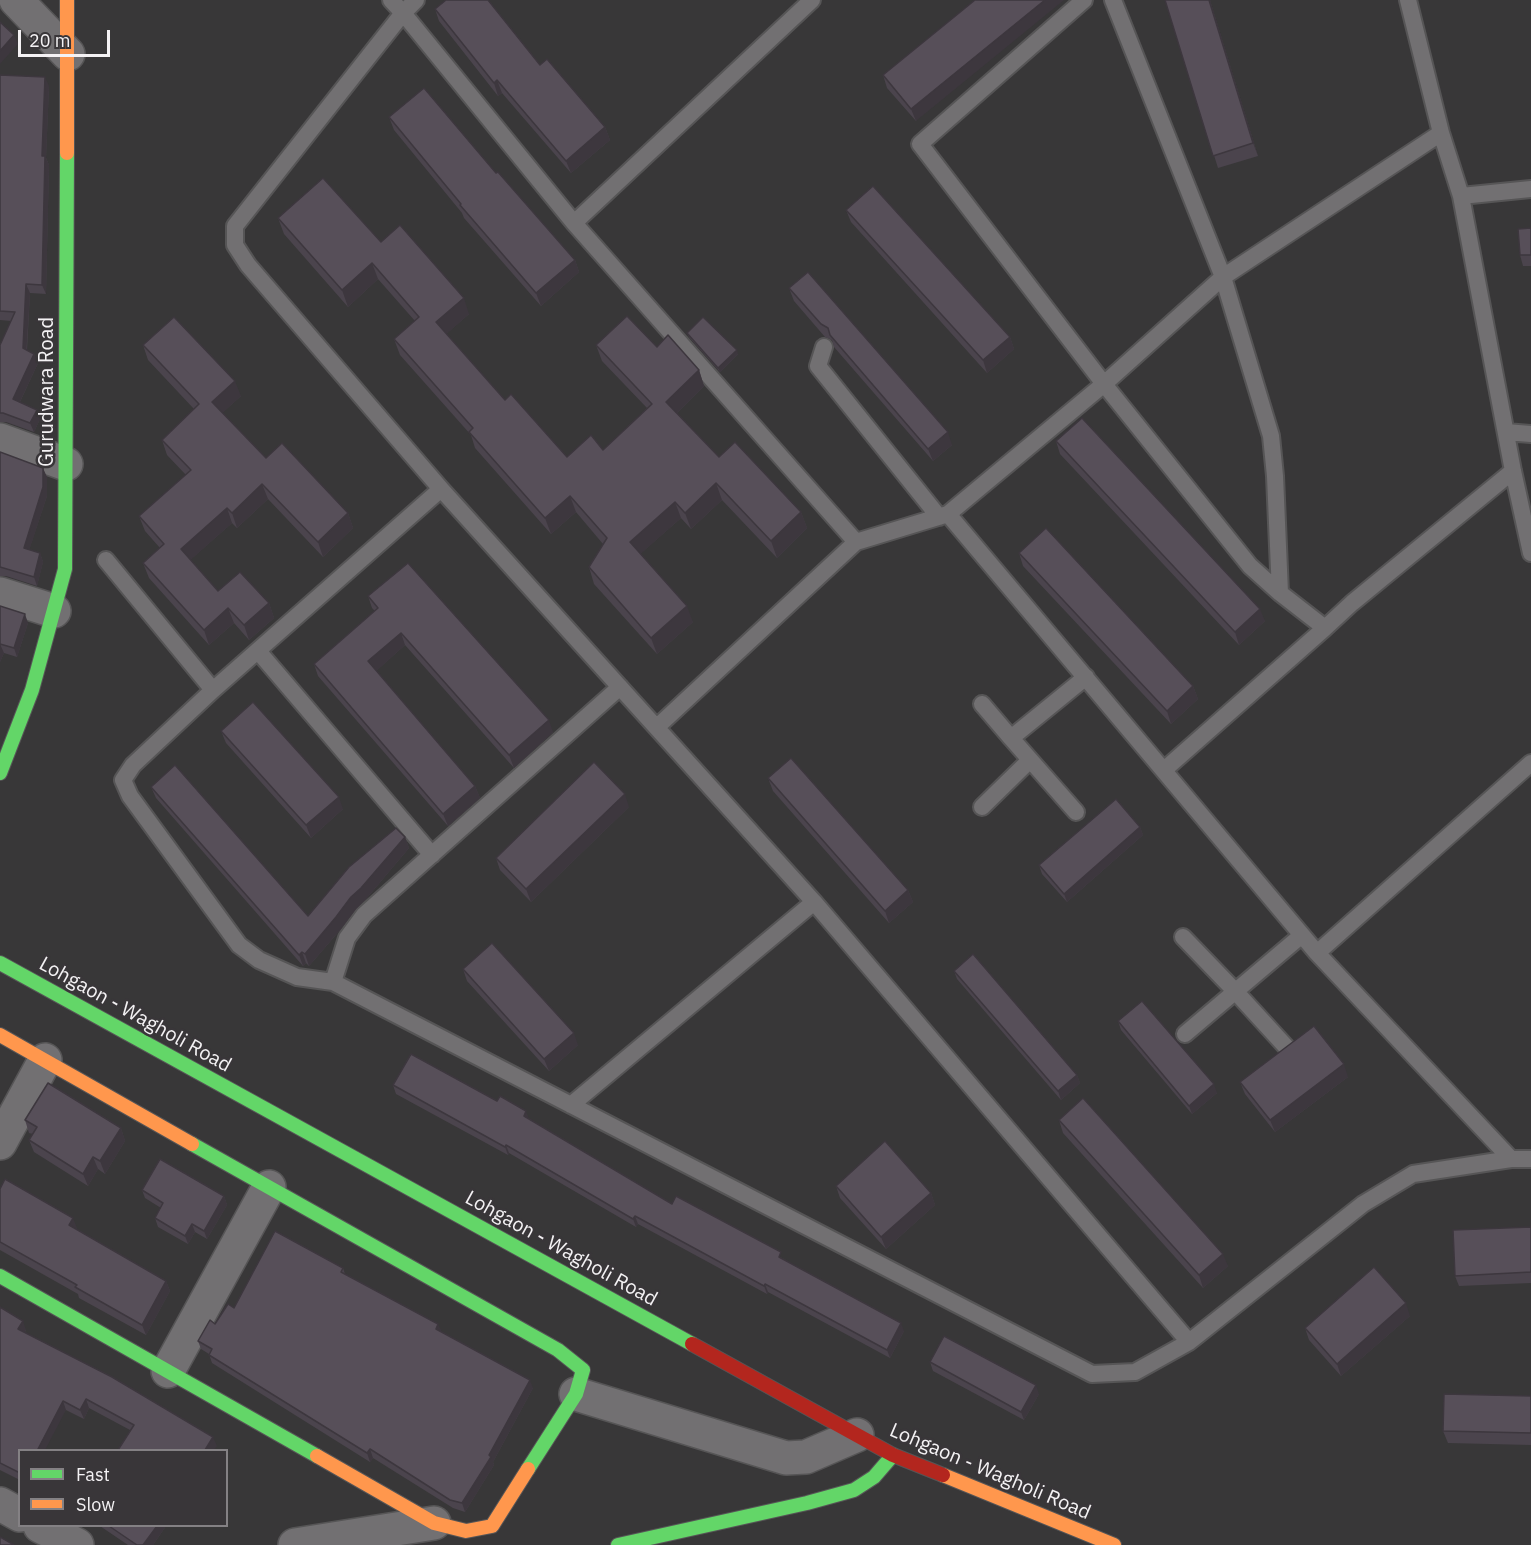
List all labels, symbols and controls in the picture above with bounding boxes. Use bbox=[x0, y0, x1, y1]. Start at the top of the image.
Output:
scale bar bbox=[21, 18, 112, 56]
text: 20 m bbox=[29, 29, 71, 52]
street label: Gurudwara Road bbox=[35, 317, 59, 467]
street label: Lohgaon - Wagholi Road bbox=[35, 952, 235, 1078]
street label: Lohgaon - Wagholi Road bbox=[461, 1186, 661, 1312]
street label: Lohgaon - Wagholi Road bbox=[886, 1419, 1094, 1525]
legend bbox=[18, 1449, 228, 1527]
text: Fast bbox=[76, 1463, 110, 1486]
text: Slow bbox=[76, 1493, 115, 1516]

